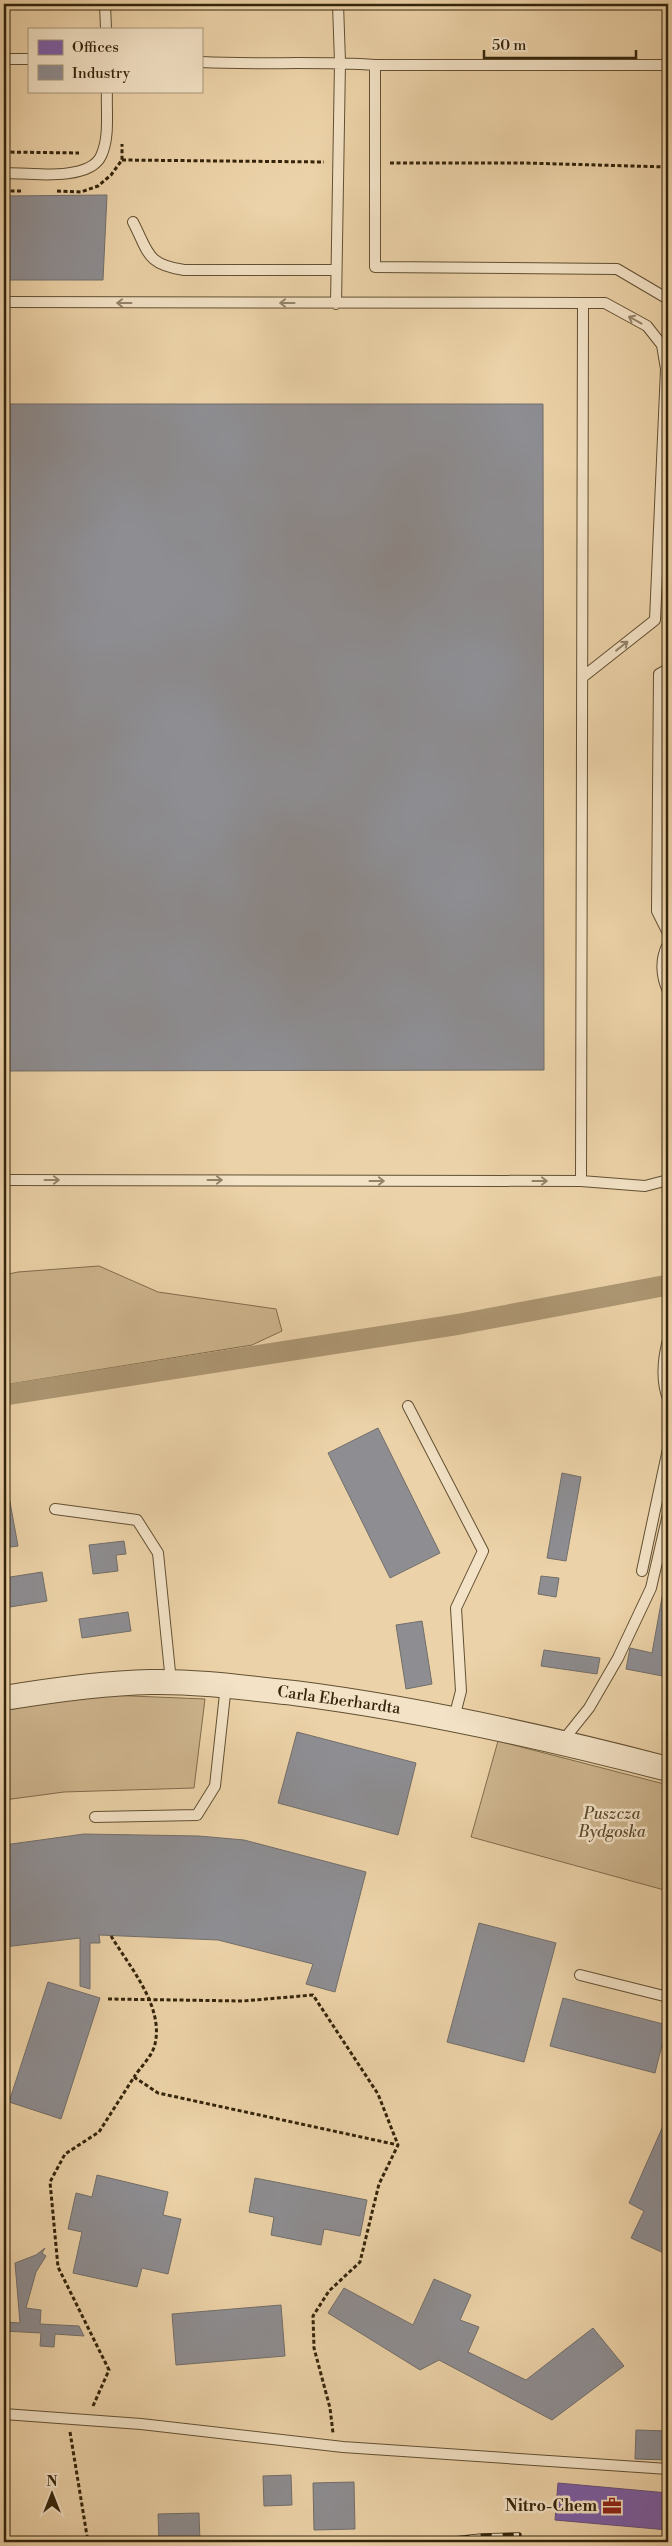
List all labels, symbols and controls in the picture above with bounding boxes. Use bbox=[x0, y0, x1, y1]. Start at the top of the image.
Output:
legend bbox=[28, 28, 202, 92]
scale bar bbox=[484, 28, 637, 60]
text: 50 m bbox=[492, 36, 526, 55]
text: Offices bbox=[72, 38, 119, 57]
text: Industry bbox=[72, 64, 131, 83]
one-way arrow bbox=[117, 298, 133, 308]
one-way arrow bbox=[279, 298, 296, 308]
one-way arrow bbox=[628, 315, 643, 324]
one-way arrow bbox=[615, 640, 628, 651]
one-way arrow bbox=[44, 1175, 60, 1185]
one-way arrow bbox=[206, 1175, 223, 1185]
one-way arrow bbox=[369, 1176, 385, 1186]
one-way arrow bbox=[532, 1176, 548, 1186]
street label: Carla Eberhardta bbox=[276, 1681, 403, 1719]
park label: Puszcza Bydgoska bbox=[577, 1804, 646, 1842]
north arrow bbox=[28, 2468, 78, 2518]
text: N bbox=[46, 2473, 58, 2491]
office icon: Nitro-Chem bbox=[601, 2495, 623, 2517]
place label: Nitro-Chem bbox=[505, 2496, 597, 2516]

